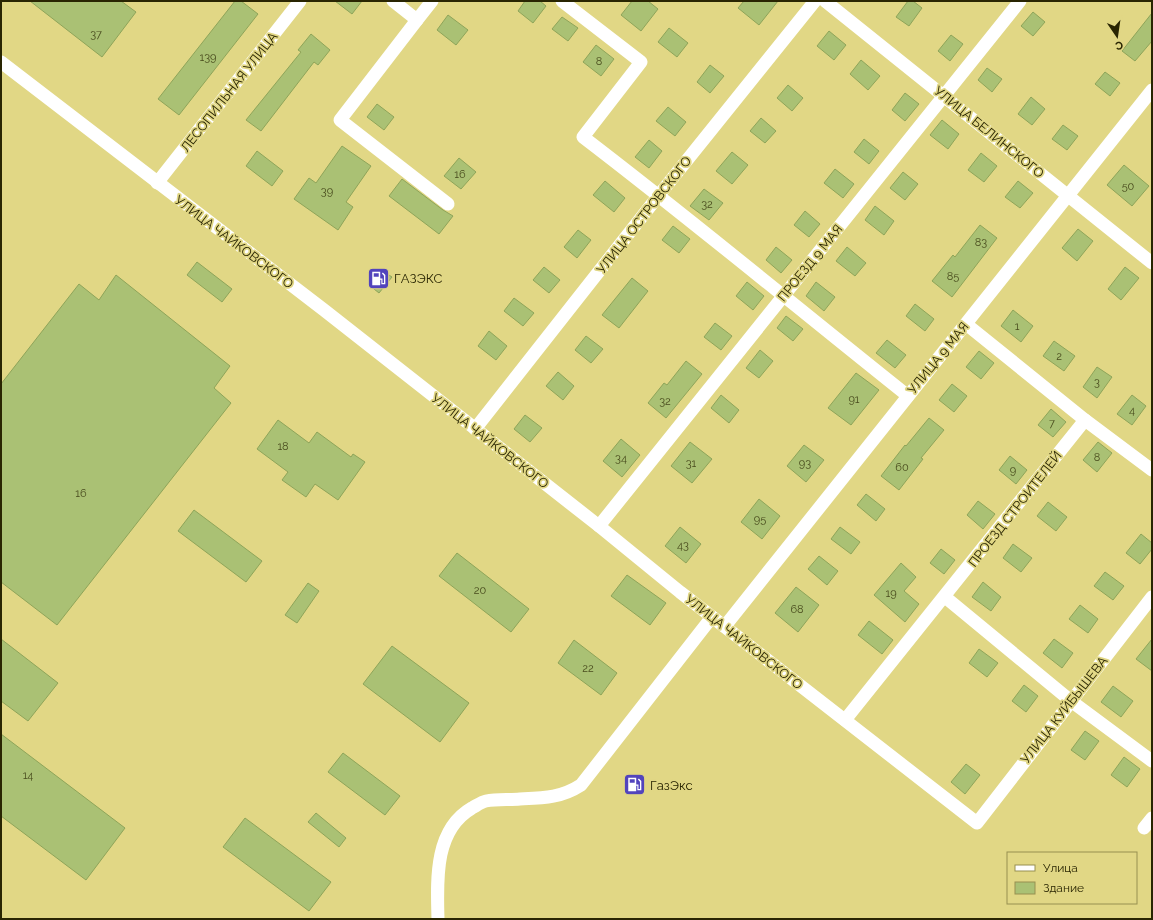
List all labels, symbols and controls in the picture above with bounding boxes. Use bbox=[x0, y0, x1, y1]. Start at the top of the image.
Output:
north arrow bbox=[1097, 16, 1137, 56]
house number: 37 bbox=[90, 28, 102, 41]
street label: ЛЕСОПИЛЬНАЯ УЛИЦА bbox=[178, 29, 281, 155]
text: С bbox=[1114, 38, 1124, 53]
house number: 139 bbox=[199, 51, 217, 64]
house number: 8 bbox=[596, 55, 602, 68]
street label: УЛИЦА БЕЛИНСКОГО bbox=[931, 83, 1047, 181]
street label: УЛИЦА ОСТРОВСКОГО bbox=[594, 153, 695, 277]
house number: 16 bbox=[454, 168, 466, 181]
house number: 50 bbox=[1122, 180, 1135, 193]
house number: 39 bbox=[321, 185, 333, 198]
street label: УЛИЦА ЧАЙКОВСКОГО bbox=[172, 192, 296, 292]
house number: 32 bbox=[701, 198, 713, 211]
street label: ПРОЕЗД 9 МАЯ bbox=[774, 222, 846, 304]
house number: 83 bbox=[975, 236, 987, 249]
fuel station icon: ГАЗЭКС bbox=[366, 265, 392, 291]
house number: 85 bbox=[947, 270, 959, 283]
place label: ГАЗЭКС bbox=[394, 271, 443, 286]
street label: УЛИЦА 9 МАЯ bbox=[904, 319, 972, 397]
house number: 1 bbox=[1015, 320, 1020, 333]
house number: 2 bbox=[1056, 350, 1062, 363]
house number: 3 bbox=[1094, 376, 1100, 389]
street label: УЛИЦА ЧАЙКОВСКОГО bbox=[428, 391, 552, 492]
house number: 91 bbox=[848, 393, 860, 406]
house number: 32 bbox=[659, 395, 671, 408]
house number: 4 bbox=[1129, 404, 1135, 417]
house number: 7 bbox=[1049, 417, 1055, 430]
house number: 18 bbox=[277, 440, 289, 453]
street label: ПРОЕЗД СТРОИТЕЛЕЙ bbox=[965, 448, 1065, 570]
house number: 8 bbox=[1094, 451, 1100, 464]
house number: 34 bbox=[615, 452, 627, 465]
house number: 31 bbox=[686, 457, 697, 470]
house number: 93 bbox=[799, 457, 811, 470]
house number: 60 bbox=[895, 461, 909, 474]
house number: 9 bbox=[1010, 464, 1016, 477]
house number: 16 bbox=[75, 487, 87, 500]
house number: 95 bbox=[754, 513, 766, 526]
house number: 43 bbox=[677, 539, 689, 552]
house number: 20 bbox=[474, 584, 486, 597]
house number: 19 bbox=[885, 587, 897, 600]
street label: УЛИЦА ЧАЙКОВСКОГО bbox=[682, 592, 806, 693]
house number: 68 bbox=[790, 603, 804, 616]
street label: УЛИЦА КУЙБЫШЕВА bbox=[1018, 653, 1111, 767]
house number: 22 bbox=[582, 662, 594, 675]
house number: 14 bbox=[23, 769, 33, 782]
fuel station icon: ГазЭкс bbox=[621, 772, 647, 798]
place label: ГазЭкс bbox=[650, 778, 693, 793]
legend bbox=[1007, 852, 1137, 904]
text: Улица bbox=[1043, 861, 1078, 875]
text: Здание bbox=[1043, 881, 1084, 895]

